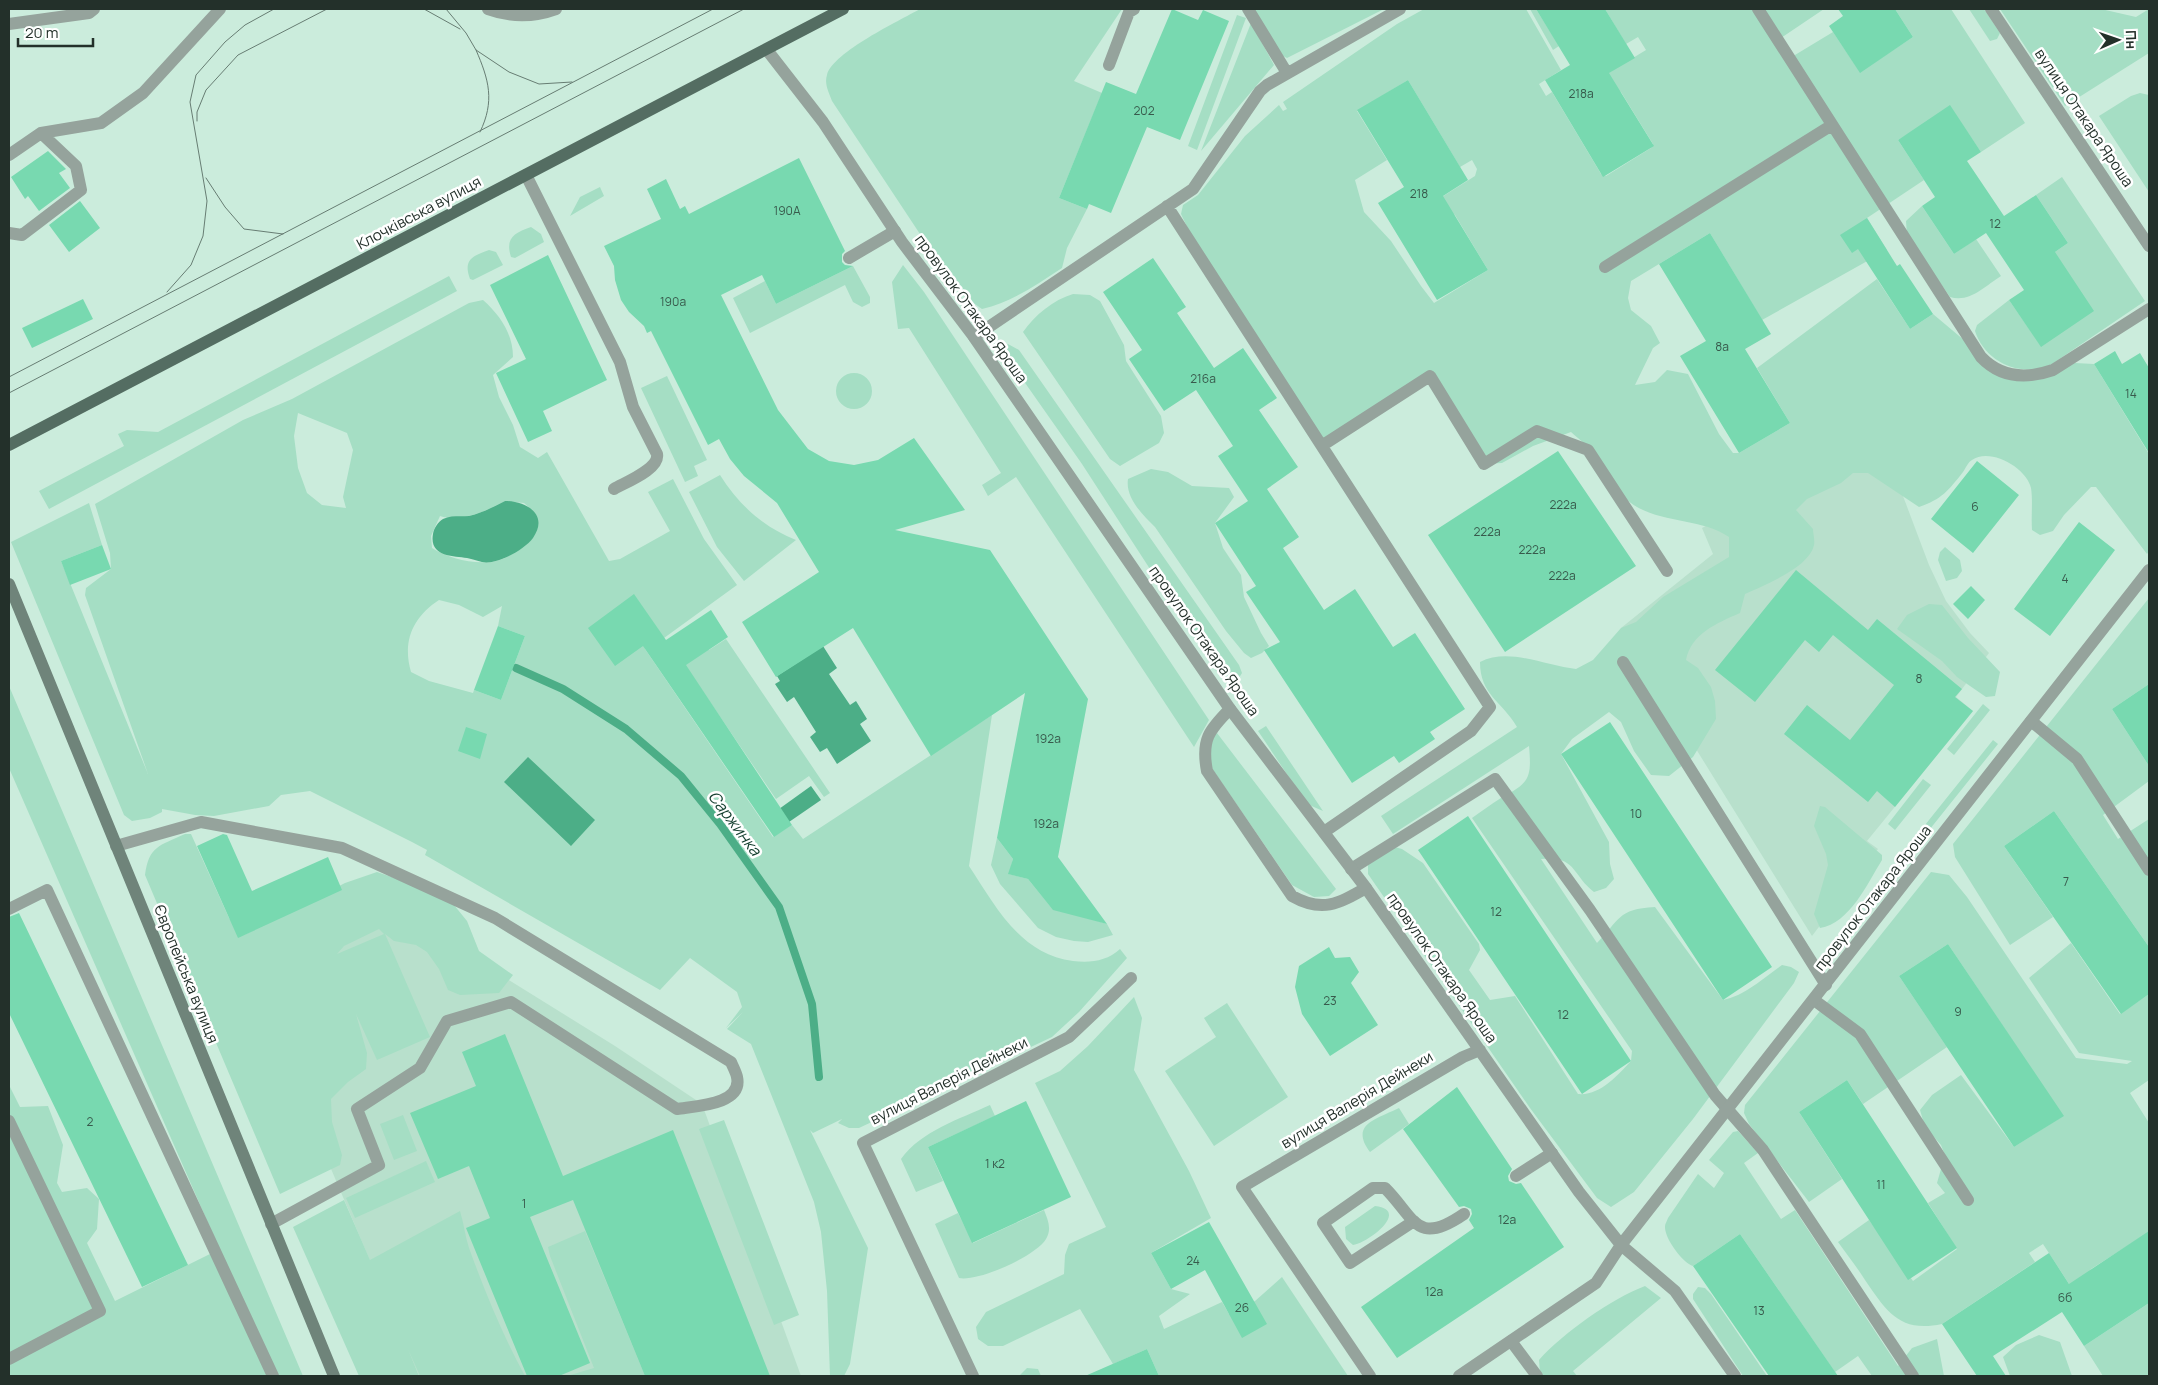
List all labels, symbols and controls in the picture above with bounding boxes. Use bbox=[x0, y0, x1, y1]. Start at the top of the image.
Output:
scale bar bbox=[18, 15, 92, 47]
north arrow bbox=[2093, 15, 2143, 65]
text: 20 m bbox=[25, 22, 58, 43]
text: Пн bbox=[2122, 30, 2141, 49]
street label: вулиця Отакара Яроша bbox=[2030, 44, 2139, 191]
house number: 218а bbox=[1568, 85, 1594, 102]
house number: 202 bbox=[1133, 102, 1155, 119]
street label: Клочківська вулиця bbox=[353, 171, 485, 254]
house number: 218 bbox=[1410, 185, 1428, 202]
house number: 190А bbox=[773, 202, 801, 219]
house number: 12 bbox=[1989, 215, 2001, 232]
street label: провулок Отакара Яроша bbox=[910, 230, 1033, 387]
house number: 190а bbox=[660, 293, 686, 310]
house number: 8а bbox=[1715, 338, 1729, 355]
house number: 216а bbox=[1190, 370, 1216, 387]
house number: 14 bbox=[2125, 385, 2137, 402]
house number: 222а bbox=[1549, 496, 1577, 513]
house number: 6 bbox=[1971, 498, 1979, 515]
house number: 222а bbox=[1473, 523, 1501, 540]
house number: 222а bbox=[1518, 541, 1546, 558]
street label: провулок Отакара Яроша bbox=[1144, 561, 1264, 720]
house number: 222а bbox=[1548, 567, 1576, 584]
house number: 4 bbox=[2061, 570, 2069, 587]
house number: 8 bbox=[1916, 670, 1923, 687]
house number: 192а bbox=[1035, 730, 1061, 747]
water label: Саржинка bbox=[703, 786, 767, 861]
house number: 10 bbox=[1630, 805, 1642, 822]
house number: 192а bbox=[1033, 815, 1059, 832]
street label: провулок Отакара Яроша bbox=[1809, 821, 1936, 975]
house number: 7 bbox=[2063, 873, 2069, 890]
street label: провулок Отакара Яроша bbox=[1382, 888, 1502, 1047]
street label: Європейська вулиця bbox=[149, 901, 224, 1046]
house number: 12 bbox=[1490, 903, 1502, 920]
house number: 23 bbox=[1323, 992, 1337, 1009]
house number: 9 bbox=[1954, 1003, 1962, 1020]
house number: 12 bbox=[1557, 1006, 1569, 1023]
street label: вулиця Валерія Дейнеки bbox=[867, 1032, 1031, 1129]
street label: вулиця Валерія Дейнеки bbox=[1277, 1046, 1437, 1153]
house number: 2 bbox=[87, 1113, 94, 1130]
house number: 1 к2 bbox=[985, 1155, 1005, 1172]
house number: 11 bbox=[1876, 1176, 1886, 1193]
house number: 1 bbox=[522, 1195, 526, 1212]
house number: 12а bbox=[1498, 1211, 1516, 1228]
house number: 24 bbox=[1186, 1252, 1200, 1269]
house number: 12а bbox=[1425, 1283, 1443, 1300]
house number: 6б bbox=[2058, 1289, 2072, 1306]
house number: 26 bbox=[1235, 1299, 1249, 1316]
house number: 13 bbox=[1753, 1302, 1765, 1319]

